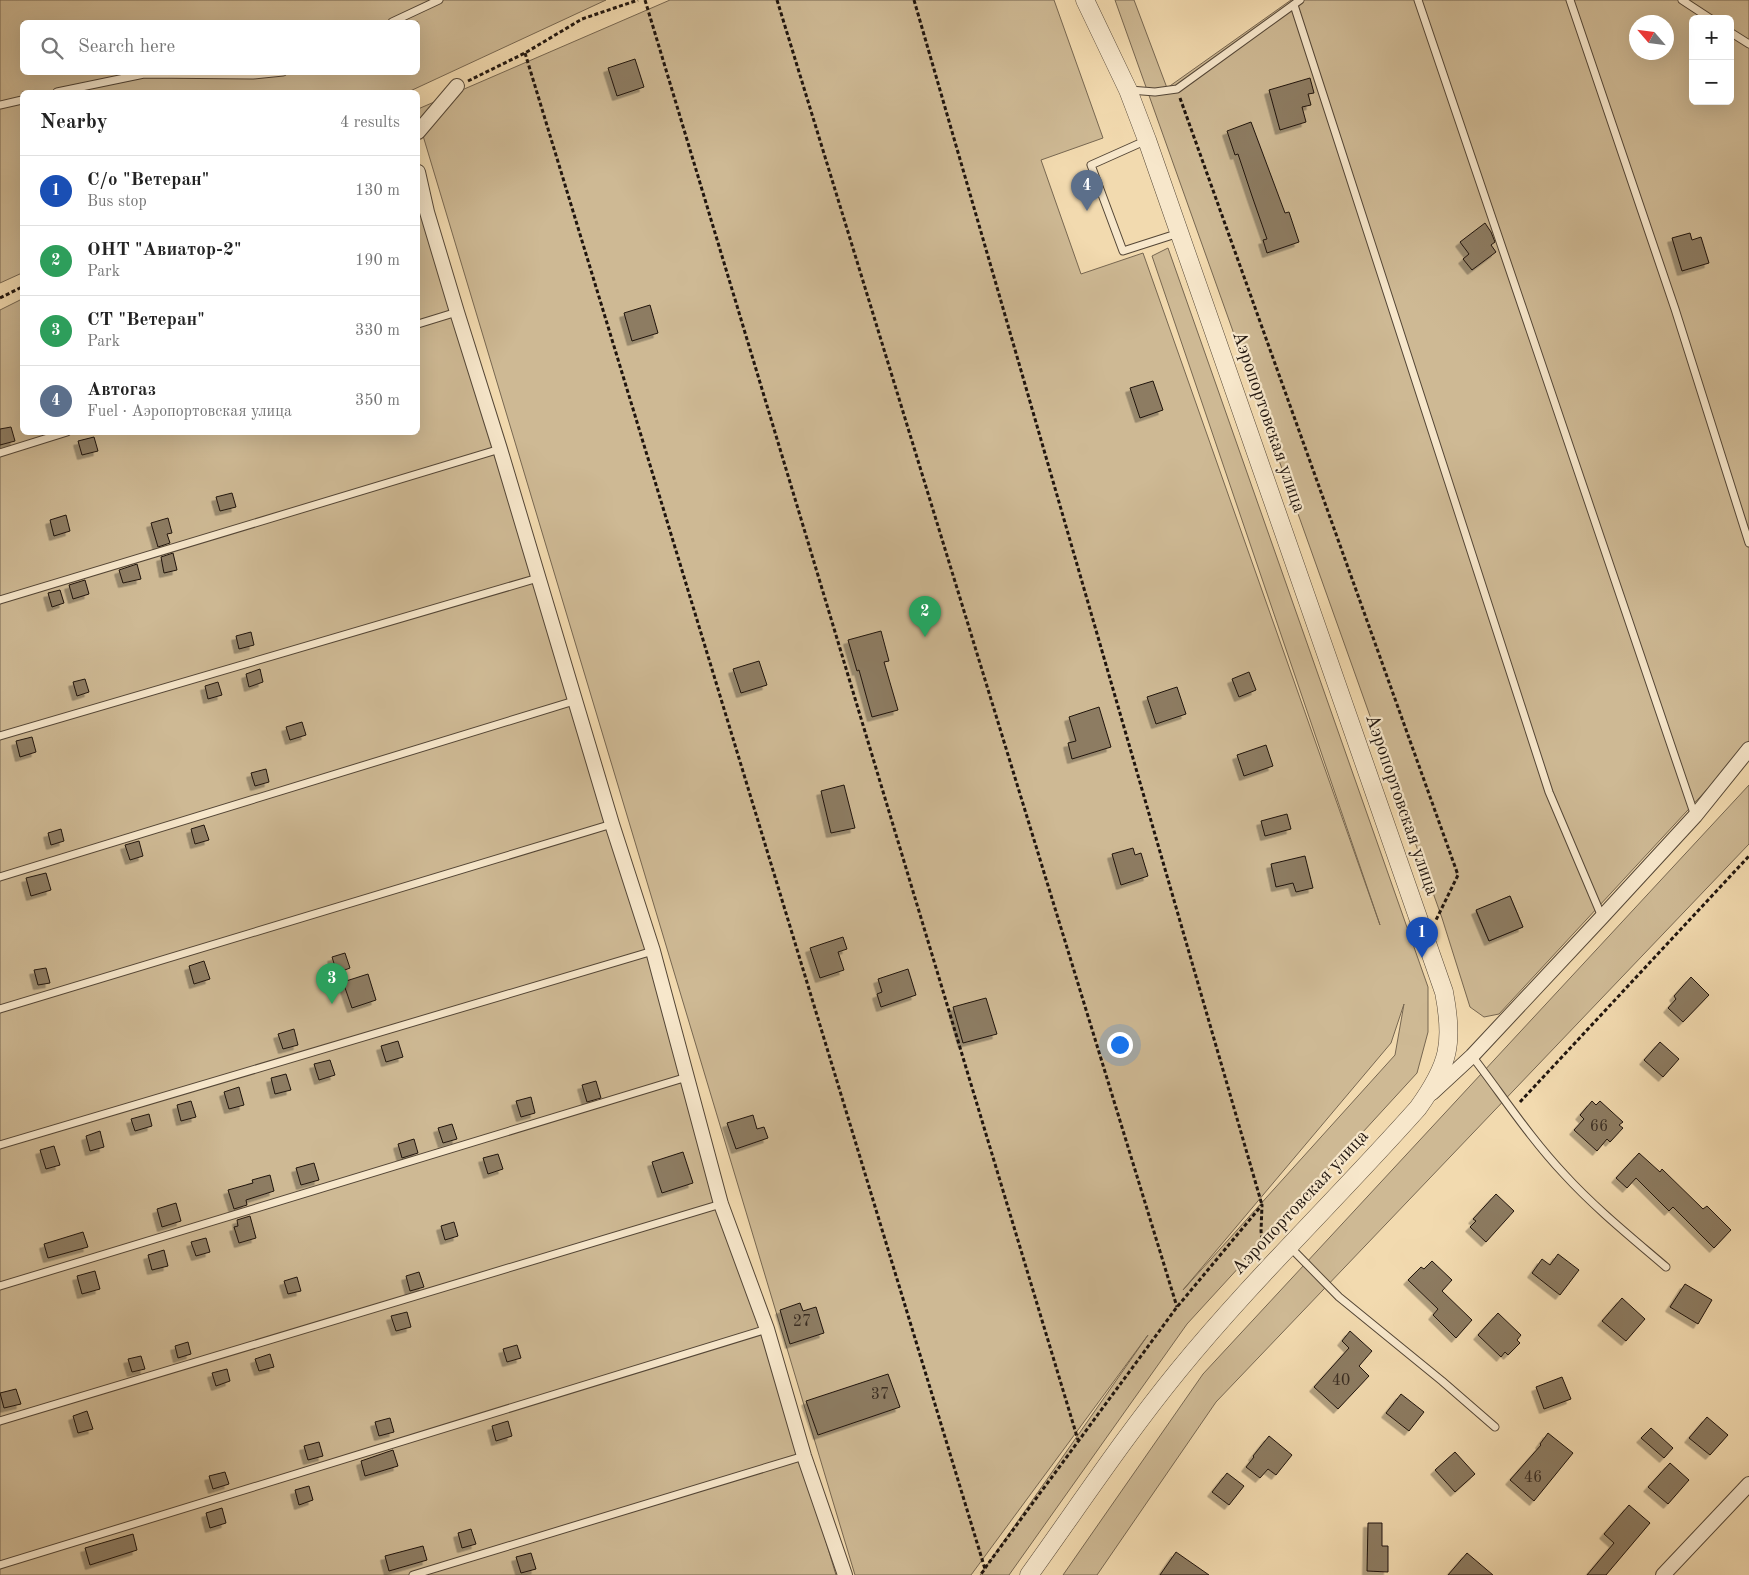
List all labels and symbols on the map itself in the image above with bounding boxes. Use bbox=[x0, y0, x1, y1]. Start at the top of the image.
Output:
north arrow bbox=[1629, 15, 1674, 60]
pin: 4 bbox=[1071, 170, 1103, 211]
street label: Аэропортовская улица bbox=[1228, 329, 1308, 516]
pin: 2 bbox=[909, 596, 941, 637]
street label: Аэропортовская улица bbox=[1361, 712, 1441, 899]
pin: 1 bbox=[1406, 917, 1438, 958]
pin: 3 bbox=[316, 963, 348, 1004]
your location bbox=[1107, 1032, 1133, 1058]
house number: 66 bbox=[1590, 1119, 1608, 1135]
street label: Аэропортовская улица bbox=[1229, 1126, 1373, 1279]
house number: 27 bbox=[793, 1314, 811, 1330]
house number: 40 bbox=[1332, 1373, 1350, 1389]
house number: 37 bbox=[871, 1387, 889, 1403]
house number: 46 bbox=[1524, 1470, 1542, 1486]

